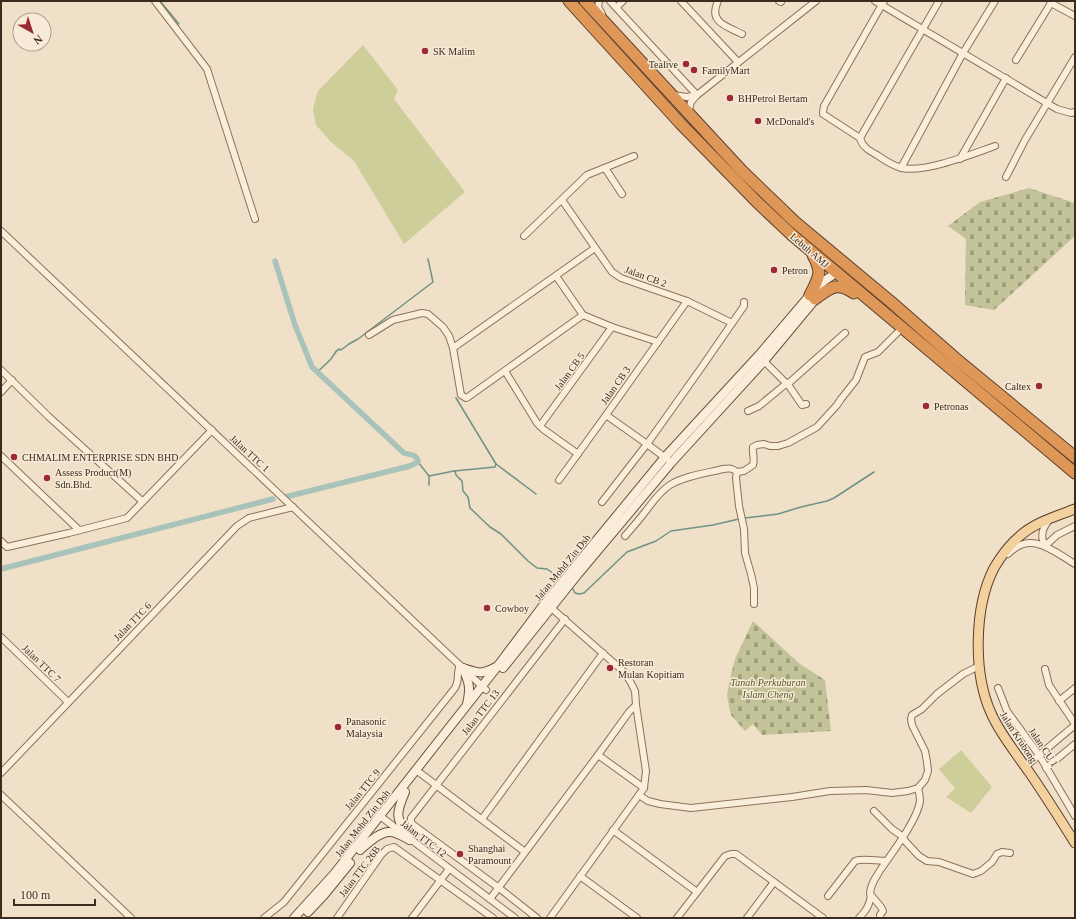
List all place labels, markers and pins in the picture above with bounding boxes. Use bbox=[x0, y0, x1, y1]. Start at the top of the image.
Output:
marker: SK Malim bbox=[420, 46, 430, 56]
place label: SK Malim bbox=[433, 46, 475, 57]
place label: Tealive bbox=[649, 59, 679, 70]
marker: Tealive bbox=[681, 59, 691, 69]
marker: FamilyMart bbox=[689, 65, 699, 75]
place label: FamilyMart bbox=[702, 65, 750, 76]
marker: BHPetrol Bertam bbox=[725, 93, 735, 103]
place label: BHPetrol Bertam bbox=[738, 93, 808, 104]
marker: McDonald's bbox=[753, 116, 763, 126]
place label: McDonald's bbox=[766, 116, 815, 127]
marker: Petron bbox=[769, 265, 779, 275]
place label: Petron bbox=[782, 265, 808, 276]
place label: Caltex bbox=[1005, 381, 1031, 392]
marker: Caltex bbox=[1034, 381, 1044, 391]
marker: Petronas bbox=[921, 401, 931, 411]
place label: Petronas bbox=[934, 401, 969, 412]
marker: CHMALIM ENTERPRISE SDN BHD bbox=[9, 452, 19, 462]
place label: CHMALIM ENTERPRISE SDN BHD bbox=[22, 452, 178, 463]
place label: Assess Product(M) Sdn.Bhd. bbox=[55, 467, 131, 490]
marker: Assess Product(M) Sdn.Bhd. bbox=[42, 473, 52, 483]
marker: Cowboy bbox=[482, 603, 492, 613]
place label: Cowboy bbox=[495, 603, 529, 614]
place label: Restoran Mulan Kopitiam bbox=[618, 657, 685, 680]
marker: Restoran Mulan Kopitiam bbox=[605, 663, 615, 673]
place label: Panasonic Malaysia bbox=[346, 716, 387, 739]
marker: Panasonic Malaysia bbox=[333, 722, 343, 732]
place label: Shanghai Paramount bbox=[468, 843, 512, 866]
marker: Shanghai Paramount bbox=[455, 849, 465, 859]

